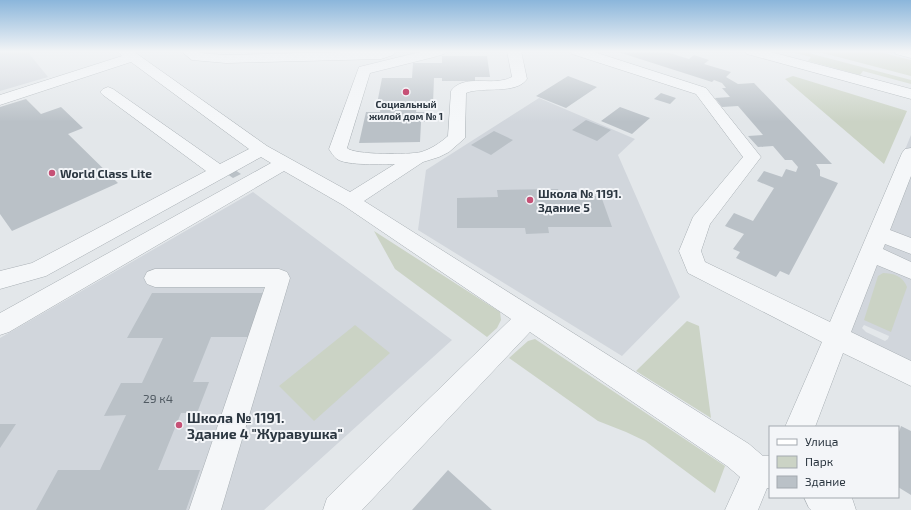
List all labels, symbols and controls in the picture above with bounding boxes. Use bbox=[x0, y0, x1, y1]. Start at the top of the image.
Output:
marker: Социальный жилой дом № 1 bbox=[401, 87, 411, 97]
place label: Социальный жилой дом № 1 bbox=[369, 98, 443, 122]
place label: World Class Lite bbox=[60, 166, 152, 180]
marker: World Class Lite bbox=[47, 168, 57, 178]
place label: Школа № 1191. Здание 5 bbox=[538, 186, 622, 214]
marker: Школа № 1191. Здание 5 bbox=[525, 195, 535, 205]
house number: 29 к4 bbox=[143, 391, 173, 405]
place label: Школа № 1191. Здание 4 "Журавушка" bbox=[187, 409, 343, 442]
marker: Школа № 1191. Здание 4 "Журавушка" bbox=[174, 420, 184, 430]
legend bbox=[769, 426, 899, 498]
text: Улица bbox=[805, 434, 838, 448]
text: Парк bbox=[805, 454, 834, 468]
text: Здание bbox=[805, 474, 846, 488]

